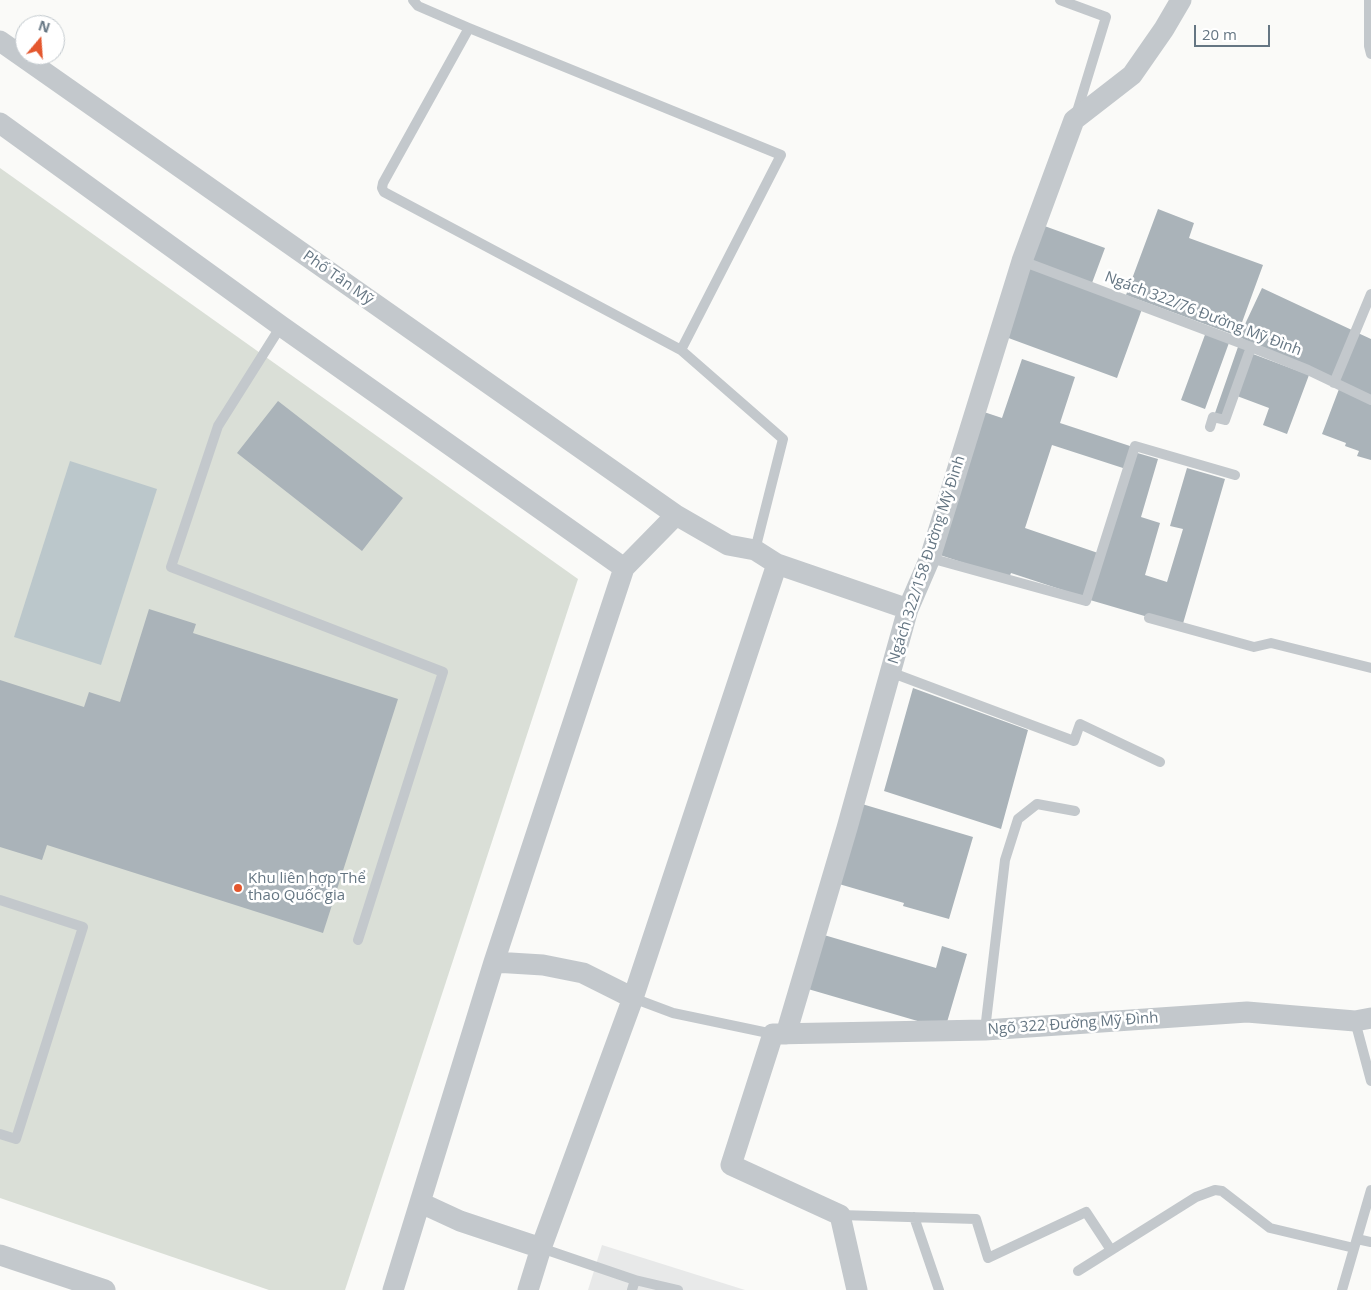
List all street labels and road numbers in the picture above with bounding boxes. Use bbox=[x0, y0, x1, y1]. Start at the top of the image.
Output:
street label: Phố Tân Mỹ bbox=[299, 247, 377, 309]
street label: Ngách 322/76 Đường Mỹ Đình bbox=[1102, 268, 1304, 360]
street label: Ngách 322/158 Đường Mỹ Đình bbox=[885, 454, 969, 666]
street label: Ngõ 322 Đường Mỹ Đình bbox=[987, 1009, 1159, 1039]

